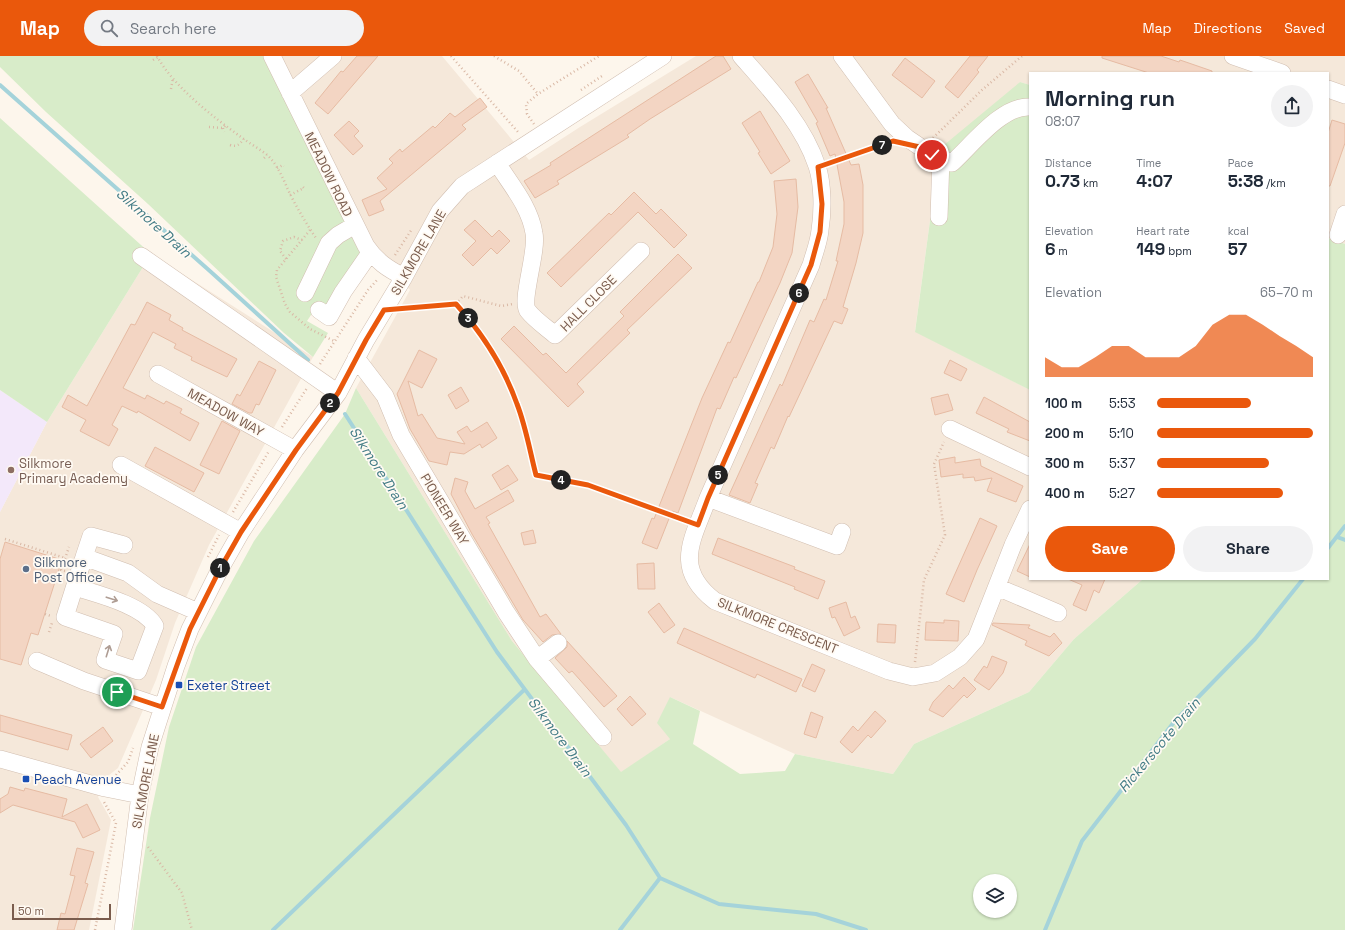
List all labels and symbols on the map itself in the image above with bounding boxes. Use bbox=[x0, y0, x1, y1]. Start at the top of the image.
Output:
street label: MEADOW ROAD bbox=[301, 129, 356, 219]
pin: 7 bbox=[872, 135, 892, 155]
pin bbox=[915, 138, 949, 172]
water label: Silkmore Drain bbox=[113, 185, 196, 262]
street label: SILKMORE LANE bbox=[387, 206, 450, 298]
street label: HALL CLOSE bbox=[557, 272, 620, 335]
pin: 6 bbox=[789, 283, 809, 303]
pin: 3 bbox=[458, 308, 478, 328]
street label: MEADOW WAY bbox=[185, 384, 267, 440]
pin: 2 bbox=[320, 393, 340, 413]
water label: Silkmore Drain bbox=[346, 423, 413, 513]
place label: Silkmore Primary Academy bbox=[19, 455, 128, 487]
marker: Silkmore Primary Academy bbox=[6, 465, 16, 475]
pin: 5 bbox=[708, 465, 728, 485]
street label: PIONEER WAY bbox=[417, 470, 473, 548]
pin: 4 bbox=[551, 470, 571, 490]
place label: Silkmore Post Office bbox=[34, 554, 103, 586]
pin: 1 bbox=[210, 558, 230, 578]
marker: Silkmore Post Office bbox=[21, 564, 31, 574]
street label: SILKMORE CRESCENT bbox=[715, 593, 841, 658]
one-way arrow bbox=[106, 595, 118, 603]
one-way arrow bbox=[105, 644, 112, 657]
pin bbox=[100, 675, 134, 709]
place label: Exeter Street bbox=[187, 677, 270, 694]
marker: Exeter Street bbox=[174, 680, 184, 690]
water label: Silkmore Drain bbox=[524, 694, 596, 781]
water label: Rickerscote Drain bbox=[1114, 694, 1204, 796]
street label: SILKMORE LANE bbox=[128, 732, 163, 830]
place label: Peach Avenue bbox=[34, 771, 121, 788]
marker: Peach Avenue bbox=[21, 774, 31, 784]
scale bar bbox=[12, 902, 111, 921]

